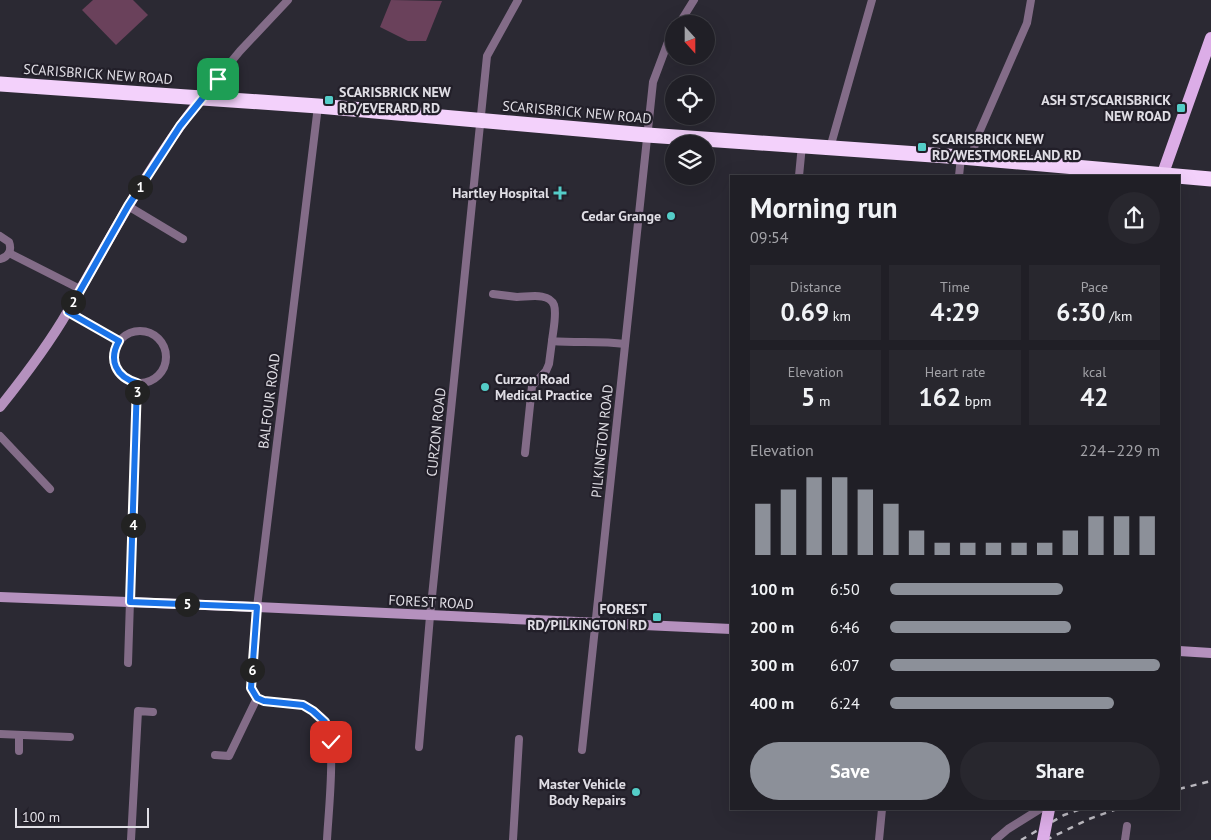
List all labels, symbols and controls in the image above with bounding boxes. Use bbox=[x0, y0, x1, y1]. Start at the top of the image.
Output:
north arrow bbox=[665, 15, 715, 65]
map controls bbox=[665, 15, 715, 185]
pin bbox=[197, 58, 239, 100]
street label: SCARISBRICK NEW ROAD bbox=[23, 60, 173, 88]
icon: arrive bbox=[204, 65, 232, 93]
button: locate bbox=[665, 75, 715, 125]
place label: SCARISBRICK NEW RD/EVERARD RD bbox=[339, 83, 452, 117]
place label: ASH ST/SCARISBRICK NEW ROAD bbox=[1041, 91, 1171, 125]
marker: SCARISBRICK NEW RD/EVERARD RD bbox=[323, 94, 335, 106]
street label: SCARISBRICK NEW ROAD bbox=[502, 97, 652, 127]
marker: ASH ST/SCARISBRICK NEW ROAD bbox=[1175, 102, 1187, 114]
place label: SCARISBRICK NEW RD/WESTMORELAND RD bbox=[932, 130, 1081, 164]
button: layers bbox=[665, 135, 715, 185]
marker: SCARISBRICK NEW RD/WESTMORELAND RD bbox=[916, 141, 928, 153]
pin: 1 bbox=[128, 174, 152, 200]
text: 1 bbox=[137, 178, 144, 196]
place label: Hartley Hospital bbox=[452, 184, 550, 202]
marker: Hartley Hospital bbox=[553, 186, 567, 200]
text: Morning run bbox=[750, 189, 898, 226]
button: share bbox=[1108, 192, 1160, 244]
place label: Cedar Grange bbox=[581, 207, 661, 225]
marker: Cedar Grange bbox=[665, 210, 677, 222]
text: 09:54 bbox=[750, 227, 788, 247]
text: Distance bbox=[790, 278, 841, 296]
text: Time bbox=[940, 278, 970, 296]
text: Pace bbox=[1081, 278, 1108, 296]
pin: 2 bbox=[60, 290, 86, 314]
text: 2 bbox=[70, 293, 77, 311]
text: 0.69 bbox=[780, 296, 829, 328]
text: 4:29 bbox=[930, 296, 980, 328]
text: 6:30 bbox=[1056, 296, 1106, 328]
text: km bbox=[829, 307, 851, 325]
text: /km bbox=[1106, 307, 1132, 325]
street label: BALFOUR ROAD bbox=[254, 352, 284, 450]
text: Elevation bbox=[788, 363, 844, 381]
text: Heart rate bbox=[925, 363, 985, 381]
text: kcal bbox=[1082, 363, 1106, 381]
place label: Curzon Road Medical Practice bbox=[495, 370, 592, 404]
pin: 3 bbox=[124, 380, 150, 404]
marker: Curzon Road Medical Practice bbox=[479, 381, 491, 393]
text: 5 bbox=[801, 381, 815, 413]
text: 162 bbox=[919, 381, 961, 413]
text: 42 bbox=[1080, 381, 1109, 413]
text: 3 bbox=[134, 383, 141, 401]
street label: PILKINGTON ROAD bbox=[587, 383, 617, 499]
street label: CURZON ROAD bbox=[422, 387, 450, 477]
text: m bbox=[815, 392, 830, 410]
text: bpm bbox=[961, 392, 991, 410]
text: Elevation bbox=[750, 440, 814, 460]
text: 224–229 m bbox=[1080, 440, 1160, 460]
pin: 4 bbox=[120, 512, 146, 538]
text: 4 bbox=[130, 516, 137, 534]
text: 100 m bbox=[750, 579, 794, 599]
text: 6:50 bbox=[830, 579, 860, 599]
street label: FOREST ROAD bbox=[388, 591, 474, 613]
pin: 5 bbox=[174, 592, 200, 616]
text: 5 bbox=[184, 595, 191, 613]
place label: FOREST RD/PILKINGTON RD bbox=[527, 600, 647, 634]
marker: FOREST RD/PILKINGTON RD bbox=[651, 611, 663, 623]
text: 200 m bbox=[750, 617, 794, 637]
text: 6:46 bbox=[830, 617, 860, 637]
text: 300 m bbox=[750, 655, 794, 675]
text: 6:07 bbox=[830, 655, 860, 675]
pin: 6 bbox=[240, 658, 264, 682]
text: 6 bbox=[249, 661, 256, 679]
text: 400 m bbox=[750, 693, 794, 713]
text: 6:24 bbox=[830, 693, 860, 713]
pin bbox=[310, 721, 352, 763]
icon: check bbox=[317, 728, 345, 756]
button: Save bbox=[750, 742, 950, 800]
button: Share bbox=[960, 742, 1160, 800]
place label: Master Vehicle Body Repairs bbox=[539, 775, 626, 809]
marker: Master Vehicle Body Repairs bbox=[630, 786, 642, 798]
scale bar bbox=[15, 805, 149, 828]
text: 100 m bbox=[22, 808, 60, 826]

